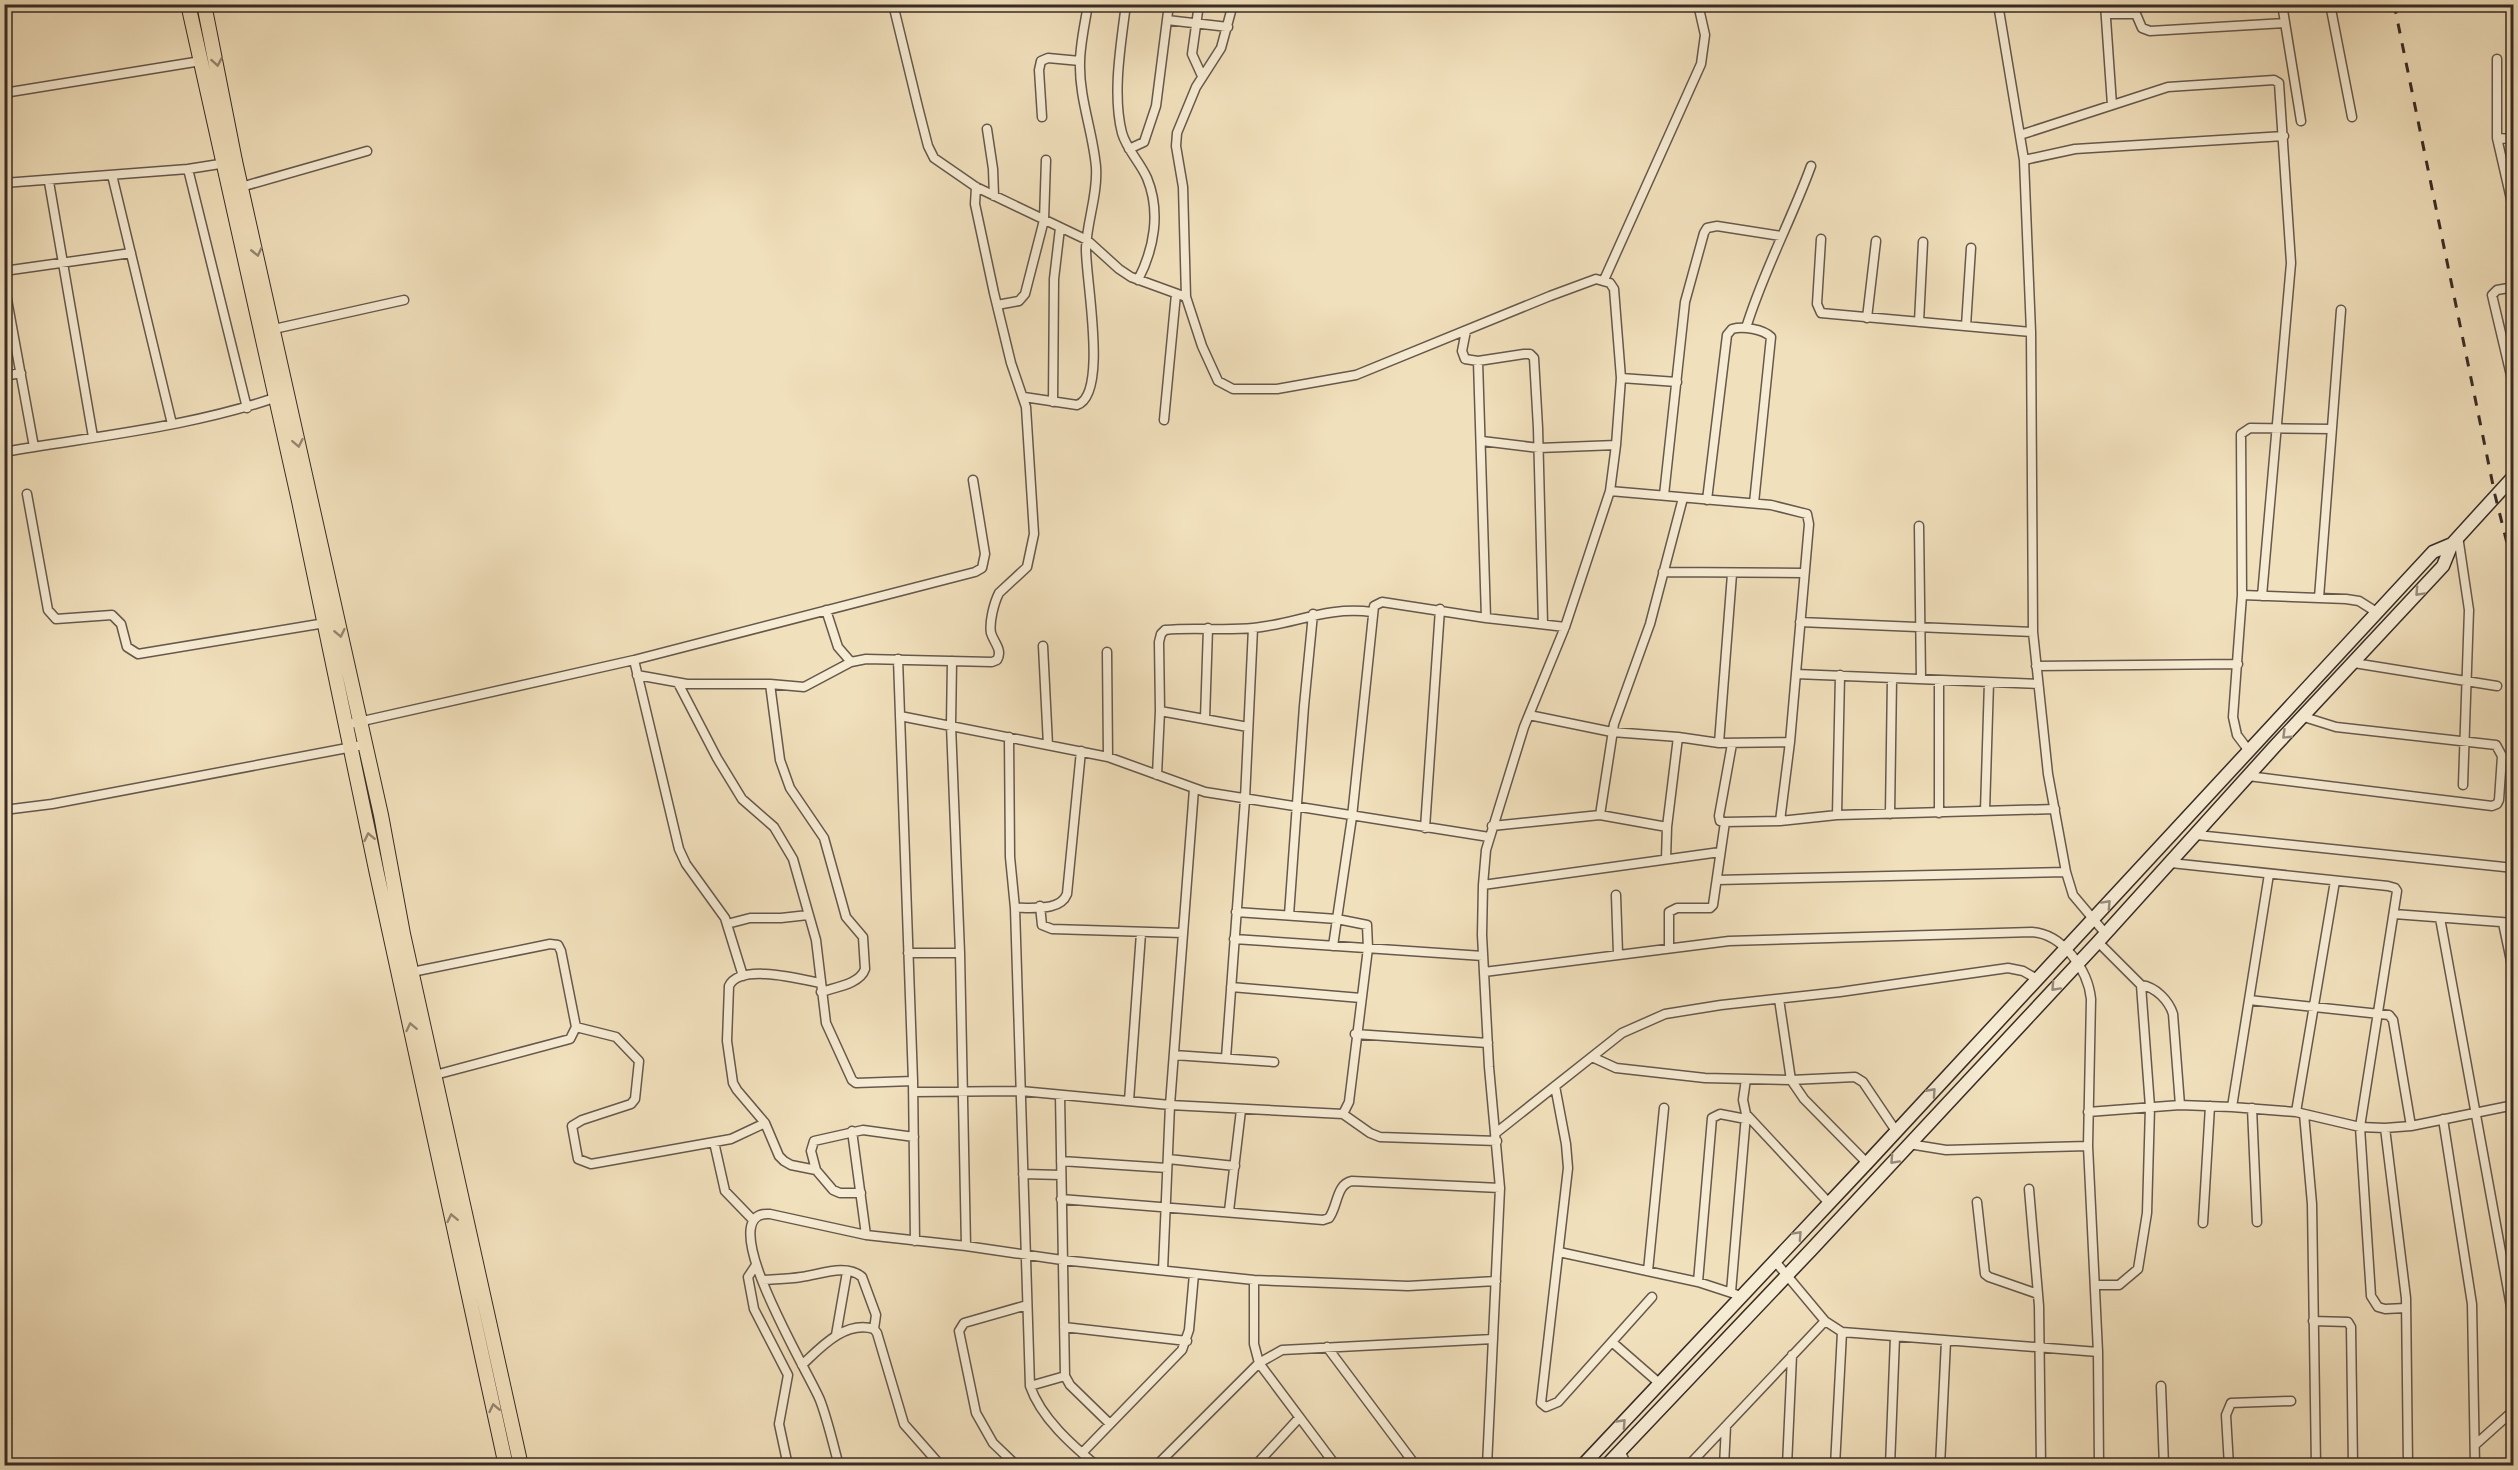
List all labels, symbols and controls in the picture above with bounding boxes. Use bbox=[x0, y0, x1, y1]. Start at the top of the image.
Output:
one-way arrow bbox=[210, 57, 222, 66]
one-way arrow bbox=[249, 247, 262, 257]
one-way arrow bbox=[291, 438, 304, 448]
one-way arrow bbox=[2415, 585, 2426, 596]
one-way arrow bbox=[333, 628, 346, 638]
one-way arrow bbox=[2283, 727, 2294, 738]
one-way arrow bbox=[363, 832, 376, 842]
one-way arrow bbox=[2100, 900, 2111, 911]
one-way arrow bbox=[2051, 980, 2062, 990]
one-way arrow bbox=[406, 1022, 419, 1032]
one-way arrow bbox=[1925, 1088, 1936, 1099]
one-way arrow bbox=[1890, 1154, 1901, 1164]
one-way arrow bbox=[446, 1213, 459, 1223]
one-way arrow bbox=[1791, 1231, 1802, 1241]
one-way arrow bbox=[488, 1404, 501, 1414]
one-way arrow bbox=[1615, 1419, 1626, 1429]

